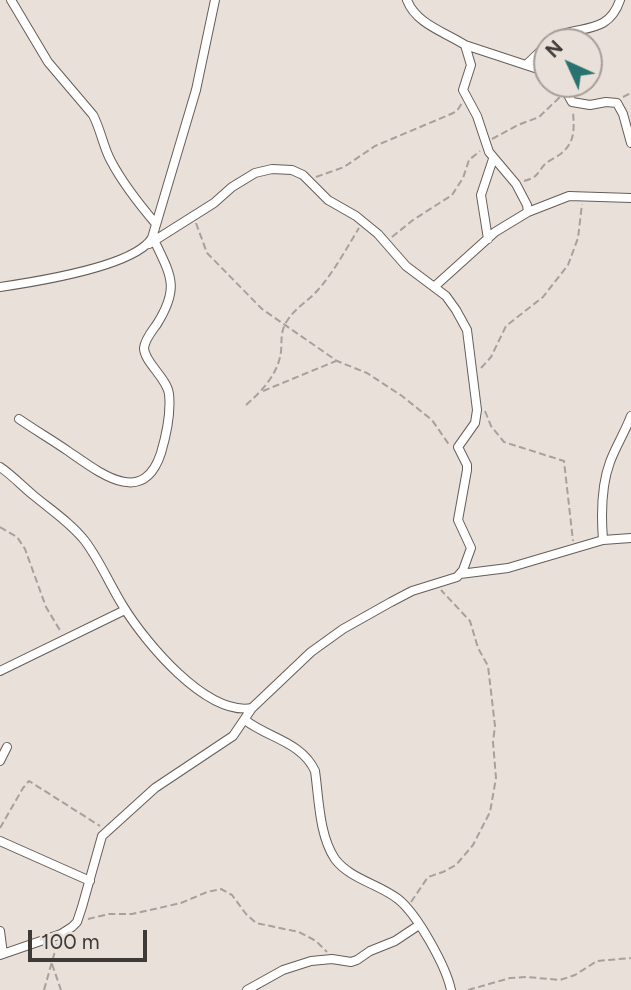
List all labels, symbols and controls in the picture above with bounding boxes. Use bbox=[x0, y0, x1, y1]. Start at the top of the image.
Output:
north arrow bbox=[533, 28, 603, 98]
text: N bbox=[541, 36, 568, 63]
scale bar bbox=[32, 916, 150, 960]
text: 100 m bbox=[41, 929, 100, 954]

